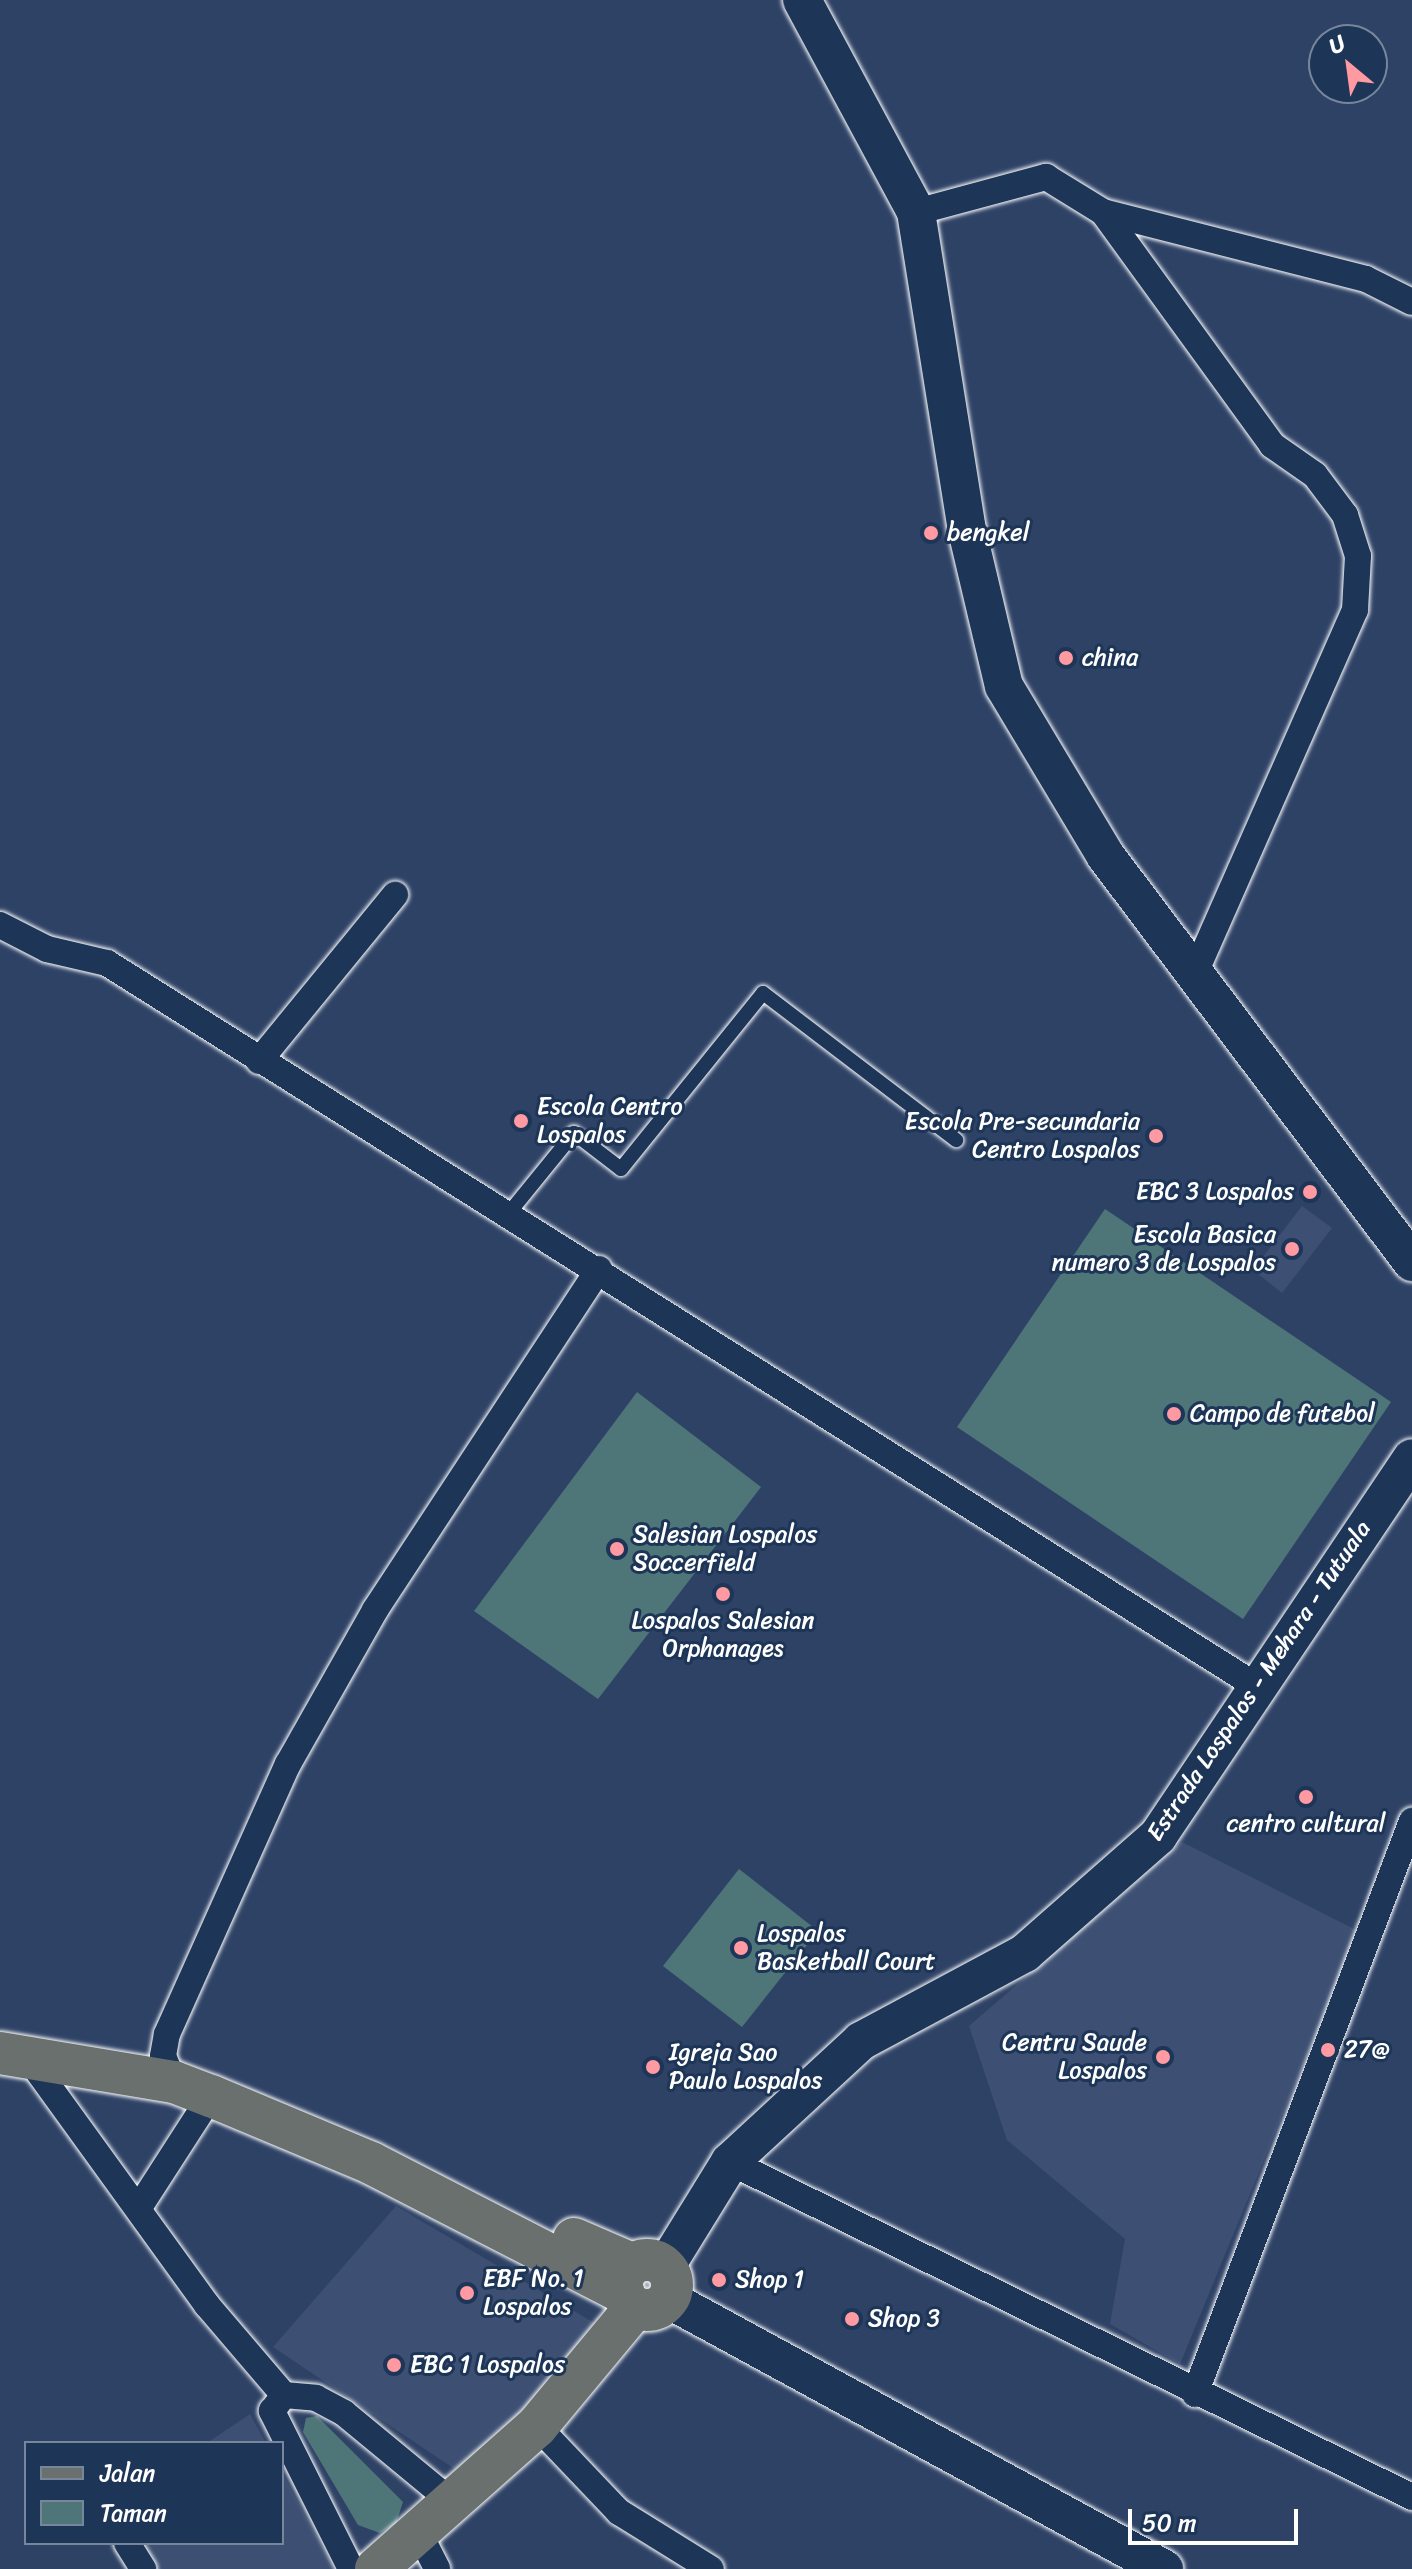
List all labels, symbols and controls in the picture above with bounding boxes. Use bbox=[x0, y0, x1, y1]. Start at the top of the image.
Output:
north arrow bbox=[1308, 24, 1388, 104]
text: U bbox=[1321, 24, 1353, 65]
place label: bengkel bbox=[947, 519, 1029, 547]
marker: bengkel bbox=[922, 524, 940, 542]
place label: china bbox=[1082, 644, 1138, 672]
marker: china bbox=[1057, 649, 1075, 667]
place label: Escola Centro Lospalos bbox=[537, 1093, 683, 1149]
place label: Escola Pre-secundaria Centro Lospalos bbox=[904, 1108, 1140, 1164]
marker: Escola Centro Lospalos bbox=[512, 1112, 530, 1130]
marker: Escola Pre-secundaria Centro Lospalos bbox=[1147, 1127, 1165, 1145]
place label: EBC 3 Lospalos bbox=[1136, 1178, 1294, 1206]
marker: EBC 3 Lospalos bbox=[1301, 1183, 1319, 1201]
place label: Escola Basica numero 3 de Lospalos bbox=[1052, 1221, 1276, 1277]
marker: Escola Basica numero 3 de Lospalos bbox=[1283, 1240, 1301, 1258]
place label: Campo de futebol bbox=[1190, 1400, 1376, 1428]
marker: Campo de futebol bbox=[1165, 1405, 1183, 1423]
street label: Estrada Lospalos - Mehara - Tutuala bbox=[1141, 1515, 1377, 1847]
place label: Salesian Lospalos Soccerfield bbox=[633, 1521, 817, 1577]
marker: Salesian Lospalos Soccerfield bbox=[608, 1540, 626, 1558]
marker: Lospalos Salesian Orphanages bbox=[714, 1585, 732, 1603]
place label: Lospalos Salesian Orphanages bbox=[631, 1607, 815, 1663]
marker: centro cultural bbox=[1297, 1788, 1315, 1806]
place label: centro cultural bbox=[1227, 1810, 1385, 1838]
place label: Lospalos Basketball Court bbox=[757, 1920, 935, 1976]
marker: Lospalos Basketball Court bbox=[732, 1939, 750, 1957]
place label: Centru Saude Lospalos bbox=[1003, 2029, 1147, 2085]
place label: 27@ bbox=[1344, 2036, 1390, 2064]
place label: Igreja Sao Paulo Lospalos bbox=[669, 2039, 822, 2095]
marker: 27@ bbox=[1319, 2041, 1337, 2059]
marker: Centru Saude Lospalos bbox=[1154, 2048, 1172, 2066]
marker: Igreja Sao Paulo Lospalos bbox=[644, 2058, 662, 2076]
place label: EBF No. 1 Lospalos bbox=[483, 2265, 583, 2321]
place label: Shop 1 bbox=[735, 2266, 804, 2294]
marker: Shop 1 bbox=[710, 2271, 728, 2289]
marker: EBF No. 1 Lospalos bbox=[458, 2284, 476, 2302]
place label: Shop 3 bbox=[868, 2305, 940, 2333]
marker: Shop 3 bbox=[843, 2310, 861, 2328]
place label: EBC 1 Lospalos bbox=[410, 2351, 565, 2379]
marker: EBC 1 Lospalos bbox=[385, 2356, 403, 2374]
legend bbox=[24, 2441, 284, 2545]
text: Jalan bbox=[100, 2452, 155, 2494]
text: Taman bbox=[100, 2492, 167, 2534]
scale bar bbox=[1132, 2493, 1302, 2543]
text: 50 m bbox=[1142, 2502, 1197, 2544]

